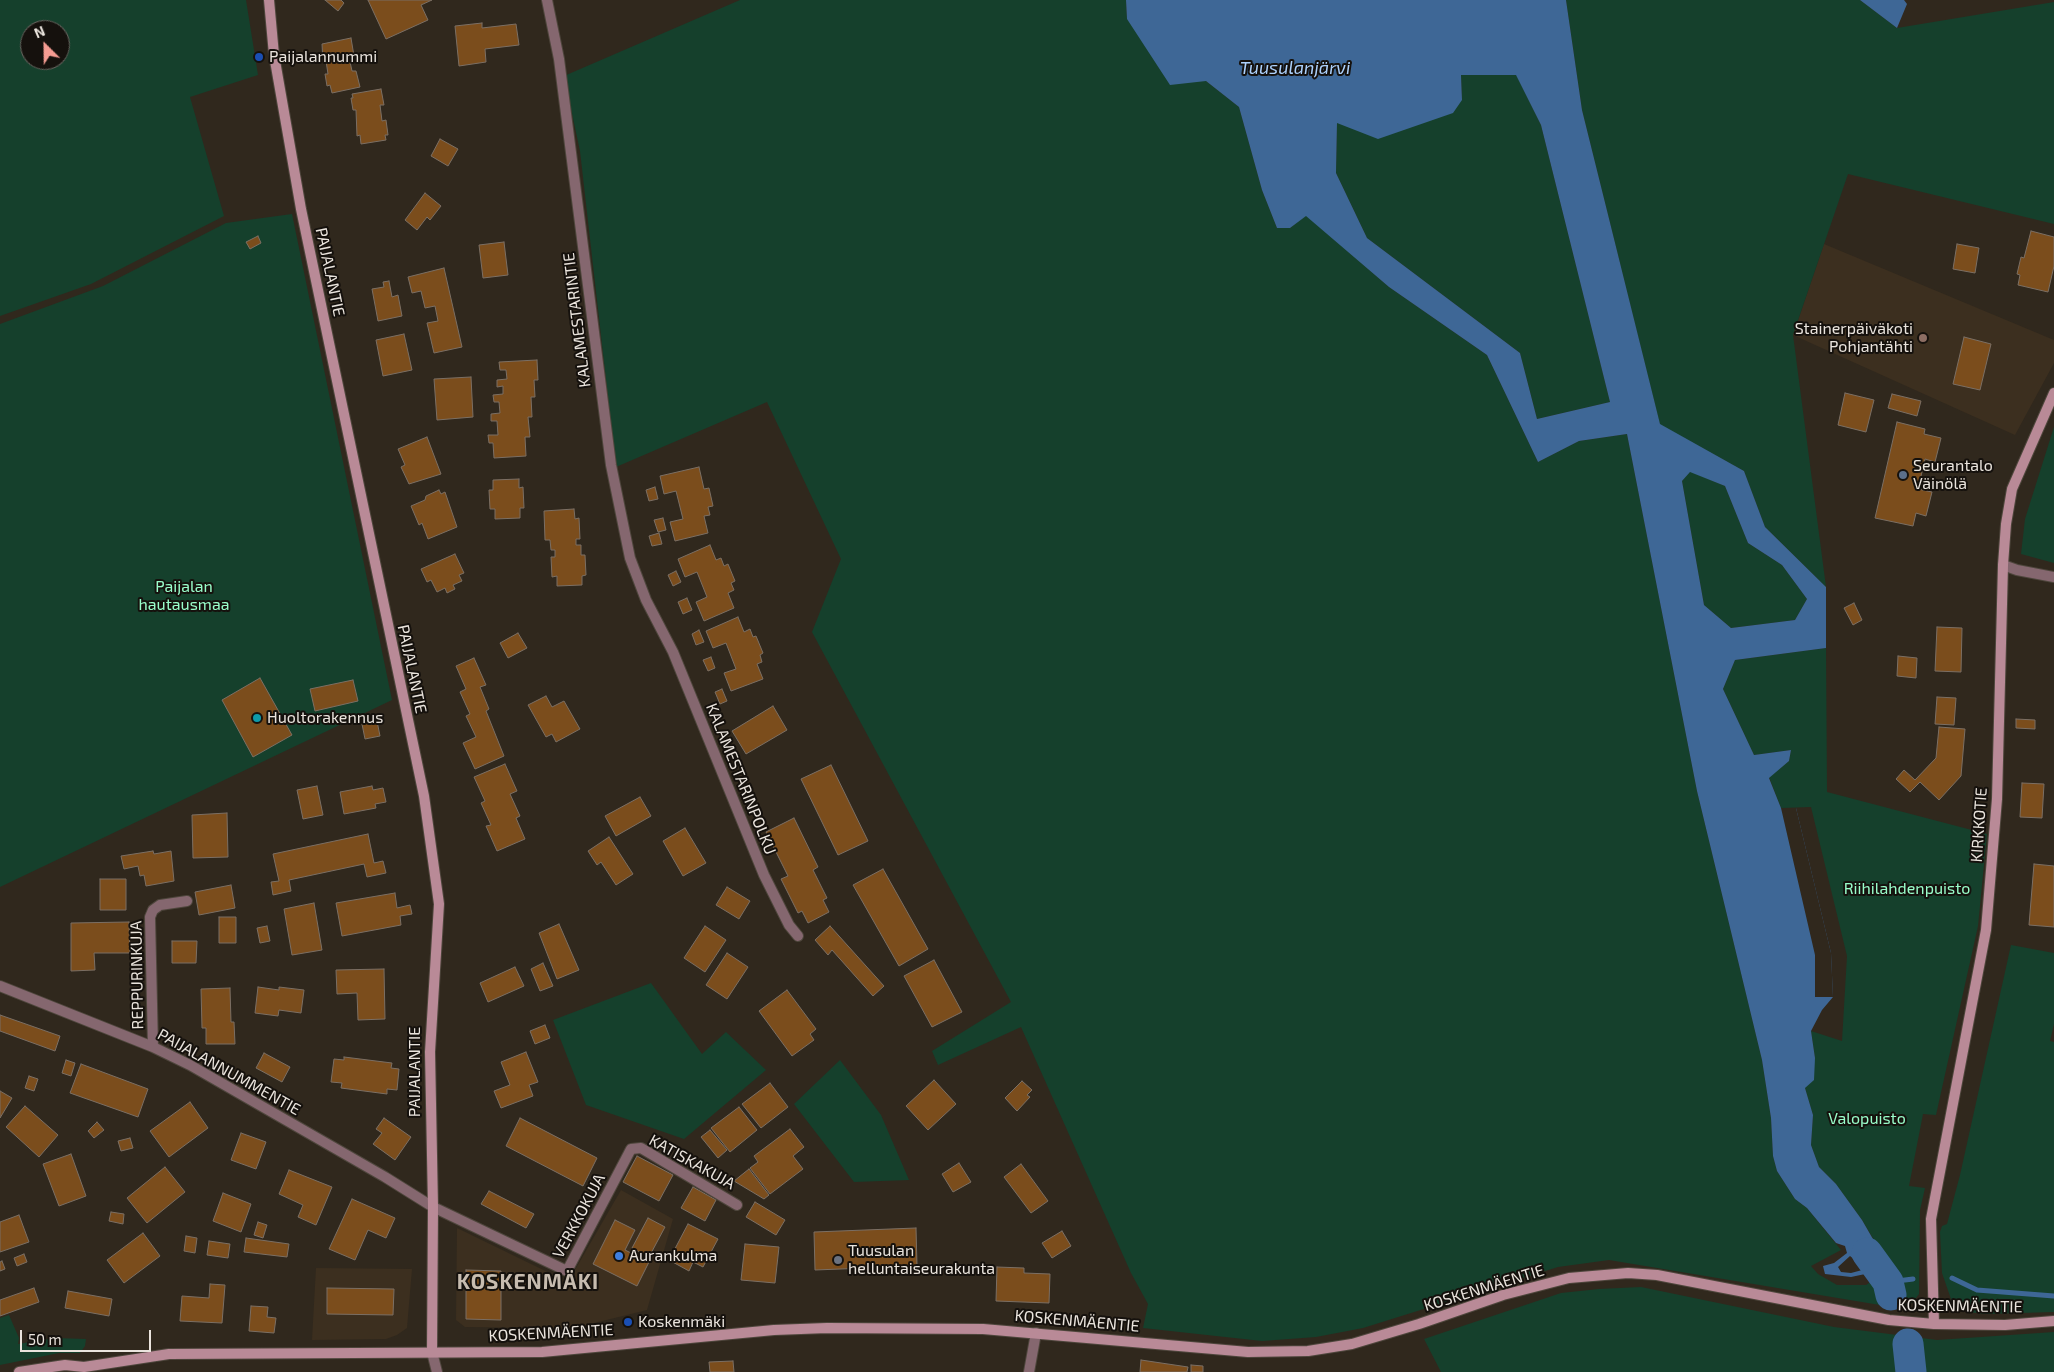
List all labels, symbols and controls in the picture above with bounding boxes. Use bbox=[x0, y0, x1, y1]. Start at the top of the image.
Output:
north arrow bbox=[20, 20, 70, 70]
text: N bbox=[31, 22, 47, 41]
place label: Paijalannummi bbox=[269, 47, 377, 67]
marker: Paijalannummi bbox=[253, 51, 265, 63]
water label: Tuusulanjärvi bbox=[1240, 57, 1350, 79]
street label: PAIJALANTIE bbox=[311, 226, 349, 318]
street label: KALAMESTARINTIE bbox=[559, 252, 595, 388]
place label: Stainerpäiväkoti Pohjantähti bbox=[1795, 319, 1913, 357]
marker: Stainerpäiväkoti Pohjantähti bbox=[1917, 332, 1929, 344]
place label: Seurantalo Väinölä bbox=[1913, 456, 1993, 494]
marker: Seurantalo Väinölä bbox=[1897, 469, 1909, 481]
park label: Paijalan hautausmaa bbox=[139, 577, 229, 615]
street label: PAIJALANTIE bbox=[393, 623, 431, 715]
street label: KALAMESTARINPOLKU bbox=[702, 700, 780, 858]
place label: Huoltorakennus bbox=[267, 708, 383, 728]
marker: Huoltorakennus bbox=[251, 712, 263, 724]
street label: KIRKKOTIE bbox=[1967, 787, 1991, 863]
park label: Riihilahdenpuisto bbox=[1844, 879, 1970, 899]
street label: REPPURINKUJA bbox=[126, 920, 148, 1030]
street label: PAIJALANNUMMENTIE bbox=[154, 1025, 304, 1119]
street label: PAIJALANTIE bbox=[405, 1027, 425, 1117]
park label: Valopuisto bbox=[1828, 1109, 1906, 1129]
street label: KATISKAKUJA bbox=[646, 1130, 738, 1194]
street label: VERKKOKUJA bbox=[549, 1170, 609, 1262]
place label: Tuusulan helluntaiseurakunta bbox=[848, 1241, 995, 1279]
place label: Aurankulma bbox=[629, 1246, 717, 1266]
marker: Aurankulma bbox=[613, 1250, 625, 1262]
marker: Tuusulan helluntaiseurakunta bbox=[832, 1254, 844, 1266]
street label: KOSKENMÄENTIE bbox=[1421, 1261, 1547, 1315]
district label: KOSKENMÄKI bbox=[456, 1269, 600, 1295]
street label: KOSKENMÄENTIE bbox=[1897, 1295, 2023, 1317]
street label: KOSKENMÄENTIE bbox=[1014, 1306, 1140, 1336]
place label: Koskenmäki bbox=[638, 1312, 725, 1332]
marker: Koskenmäki bbox=[622, 1316, 634, 1328]
scale bar bbox=[22, 1320, 154, 1352]
street label: KOSKENMÄENTIE bbox=[488, 1320, 614, 1346]
text: 50 m bbox=[28, 1330, 62, 1348]

